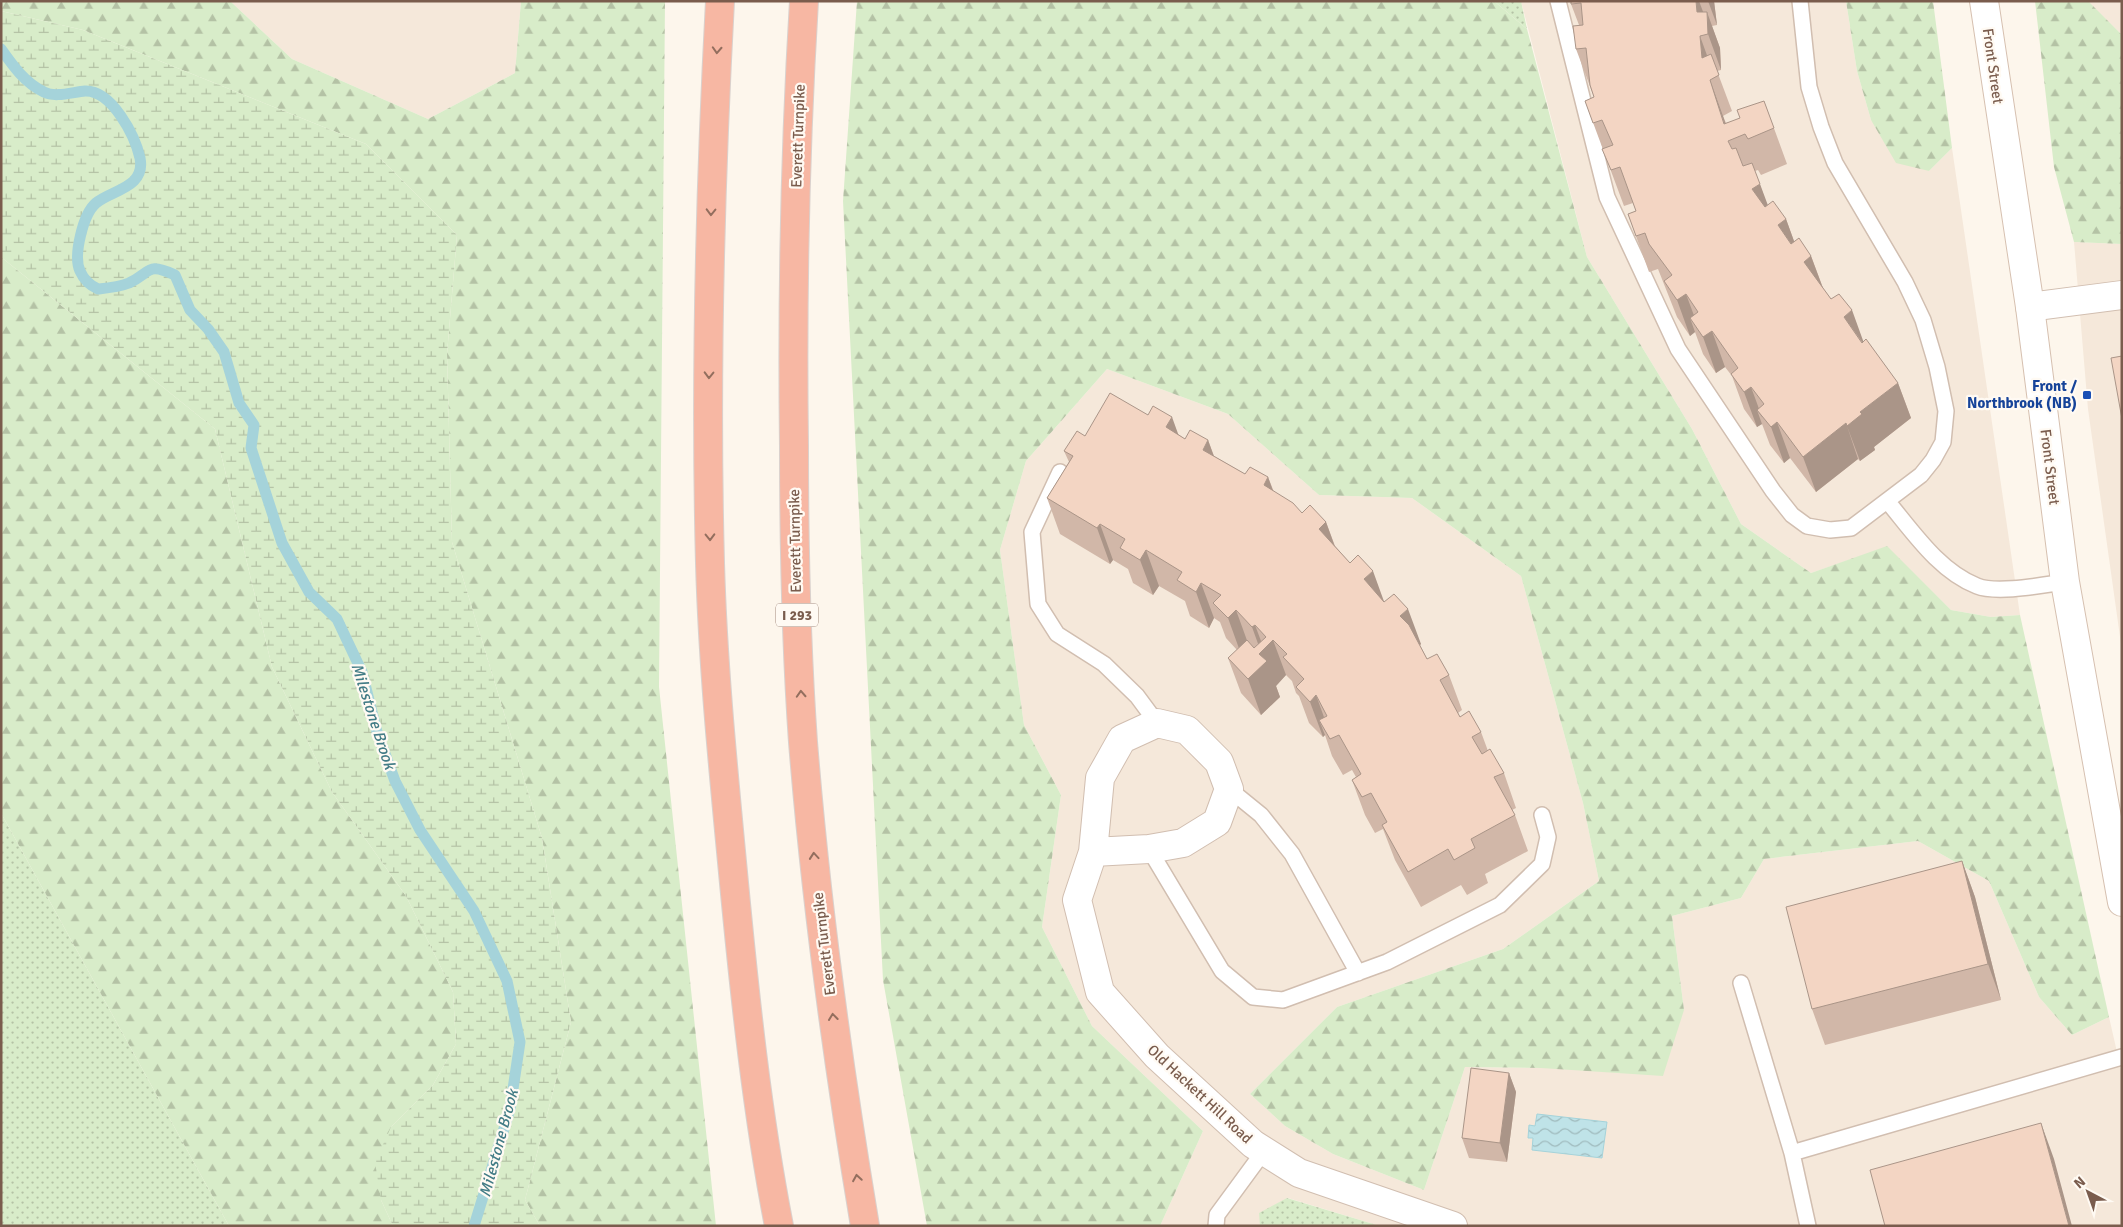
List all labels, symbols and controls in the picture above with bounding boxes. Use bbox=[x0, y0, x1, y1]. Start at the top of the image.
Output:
street label: Front Street bbox=[1979, 27, 2007, 105]
one-way arrow bbox=[712, 46, 723, 54]
street label: Everett Turnpike bbox=[787, 84, 809, 188]
one-way arrow bbox=[706, 209, 717, 217]
one-way arrow bbox=[704, 372, 714, 379]
place label: Front / Northbrook (NB) bbox=[1967, 377, 2077, 412]
marker: Front / Northbrook (NB) bbox=[2081, 389, 2093, 401]
street label: Front Street bbox=[2036, 428, 2064, 506]
street label: Everett Turnpike bbox=[785, 489, 805, 593]
one-way arrow bbox=[705, 534, 715, 542]
road number: I 293 bbox=[776, 604, 818, 626]
water label: Milestone Brook bbox=[346, 661, 400, 774]
one-way arrow bbox=[795, 689, 806, 697]
one-way arrow bbox=[809, 851, 820, 859]
street label: Everett Turnpike bbox=[809, 891, 839, 997]
one-way arrow bbox=[828, 1013, 839, 1021]
street label: Old Hackett Hill Road bbox=[1144, 1041, 1256, 1147]
water label: Milestone Brook bbox=[475, 1085, 523, 1199]
north arrow bbox=[2063, 1167, 2113, 1217]
one-way arrow bbox=[852, 1173, 862, 1182]
text: N bbox=[2071, 1173, 2089, 1192]

